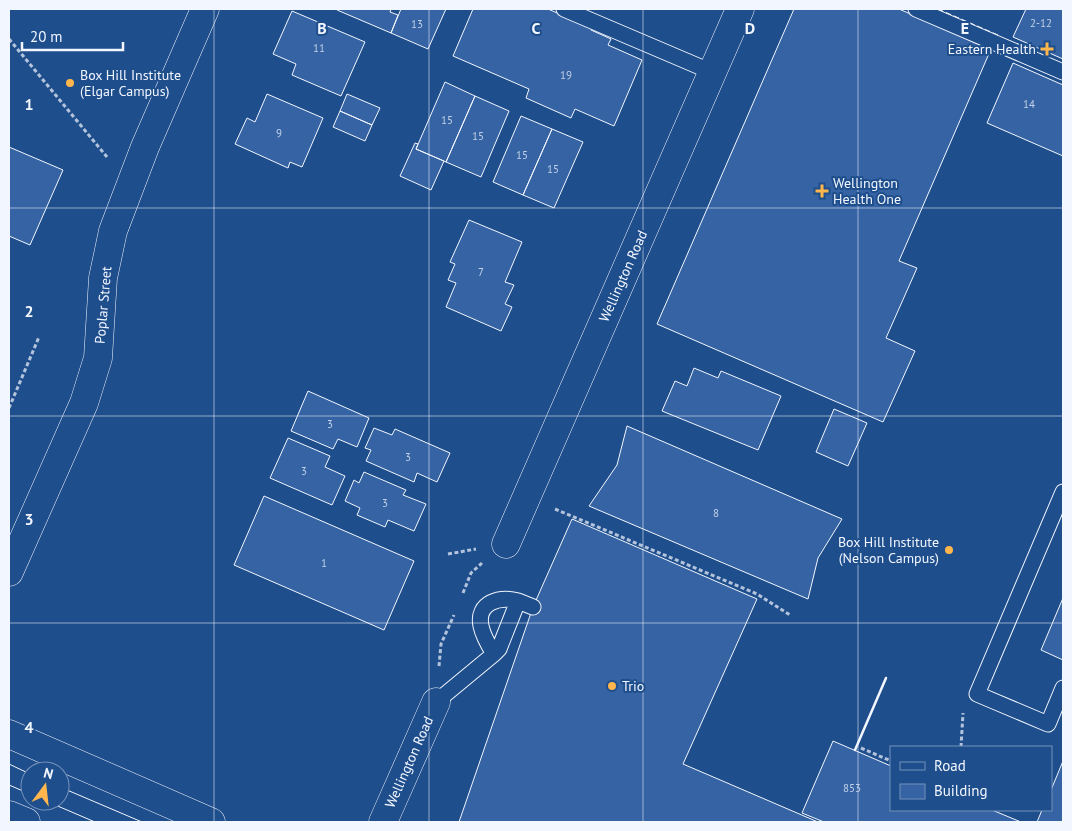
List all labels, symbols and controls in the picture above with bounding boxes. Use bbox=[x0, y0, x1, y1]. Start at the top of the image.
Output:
house number: 2-12 bbox=[1030, 16, 1052, 30]
house number: 13 bbox=[411, 17, 423, 31]
text: B bbox=[317, 18, 327, 38]
text: C bbox=[532, 18, 541, 38]
text: D bbox=[745, 18, 755, 38]
text: E bbox=[961, 18, 969, 38]
scale bar bbox=[22, 20, 124, 52]
text: 20 m bbox=[30, 27, 63, 46]
place label: Eastern Health bbox=[948, 40, 1036, 58]
house number: 11 bbox=[313, 41, 325, 55]
marker: Eastern Health bbox=[1040, 42, 1054, 56]
place label: Box Hill Institute (Elgar Campus) bbox=[80, 66, 181, 100]
house number: 19 bbox=[560, 68, 572, 82]
marker: Box Hill Institute (Elgar Campus) bbox=[64, 77, 76, 89]
text: 1 bbox=[24, 94, 34, 114]
house number: 14 bbox=[1023, 97, 1035, 111]
house number: 15 bbox=[441, 113, 453, 127]
house number: 9 bbox=[276, 126, 282, 140]
house number: 15 bbox=[472, 129, 484, 143]
house number: 15 bbox=[516, 148, 528, 162]
house number: 15 bbox=[547, 162, 559, 176]
place label: Wellington Health One bbox=[833, 174, 901, 208]
marker: Wellington Health One bbox=[815, 184, 829, 198]
street label: Wellington Road bbox=[595, 227, 651, 325]
street label: Poplar Street bbox=[91, 265, 115, 344]
house number: 7 bbox=[478, 265, 484, 279]
text: 2 bbox=[24, 301, 34, 321]
house number: 3 bbox=[327, 417, 333, 431]
house number: 3 bbox=[405, 450, 411, 464]
house number: 3 bbox=[301, 464, 307, 478]
house number: 3 bbox=[382, 496, 388, 510]
house number: 8 bbox=[713, 506, 719, 520]
text: 3 bbox=[24, 509, 34, 529]
place label: Box Hill Institute (Nelson Campus) bbox=[838, 533, 939, 567]
marker: Box Hill Institute (Nelson Campus) bbox=[943, 544, 955, 556]
house number: 1 bbox=[321, 556, 327, 570]
place label: Trio bbox=[622, 677, 644, 695]
marker: Trio bbox=[606, 680, 618, 692]
street label: Wellington Road bbox=[381, 713, 437, 811]
text: 4 bbox=[24, 717, 34, 737]
legend bbox=[890, 746, 1052, 811]
text: Road bbox=[934, 756, 966, 775]
north arrow bbox=[20, 761, 70, 811]
text: N bbox=[42, 764, 55, 783]
house number: 853 bbox=[843, 781, 861, 795]
text: Building bbox=[934, 781, 988, 800]

